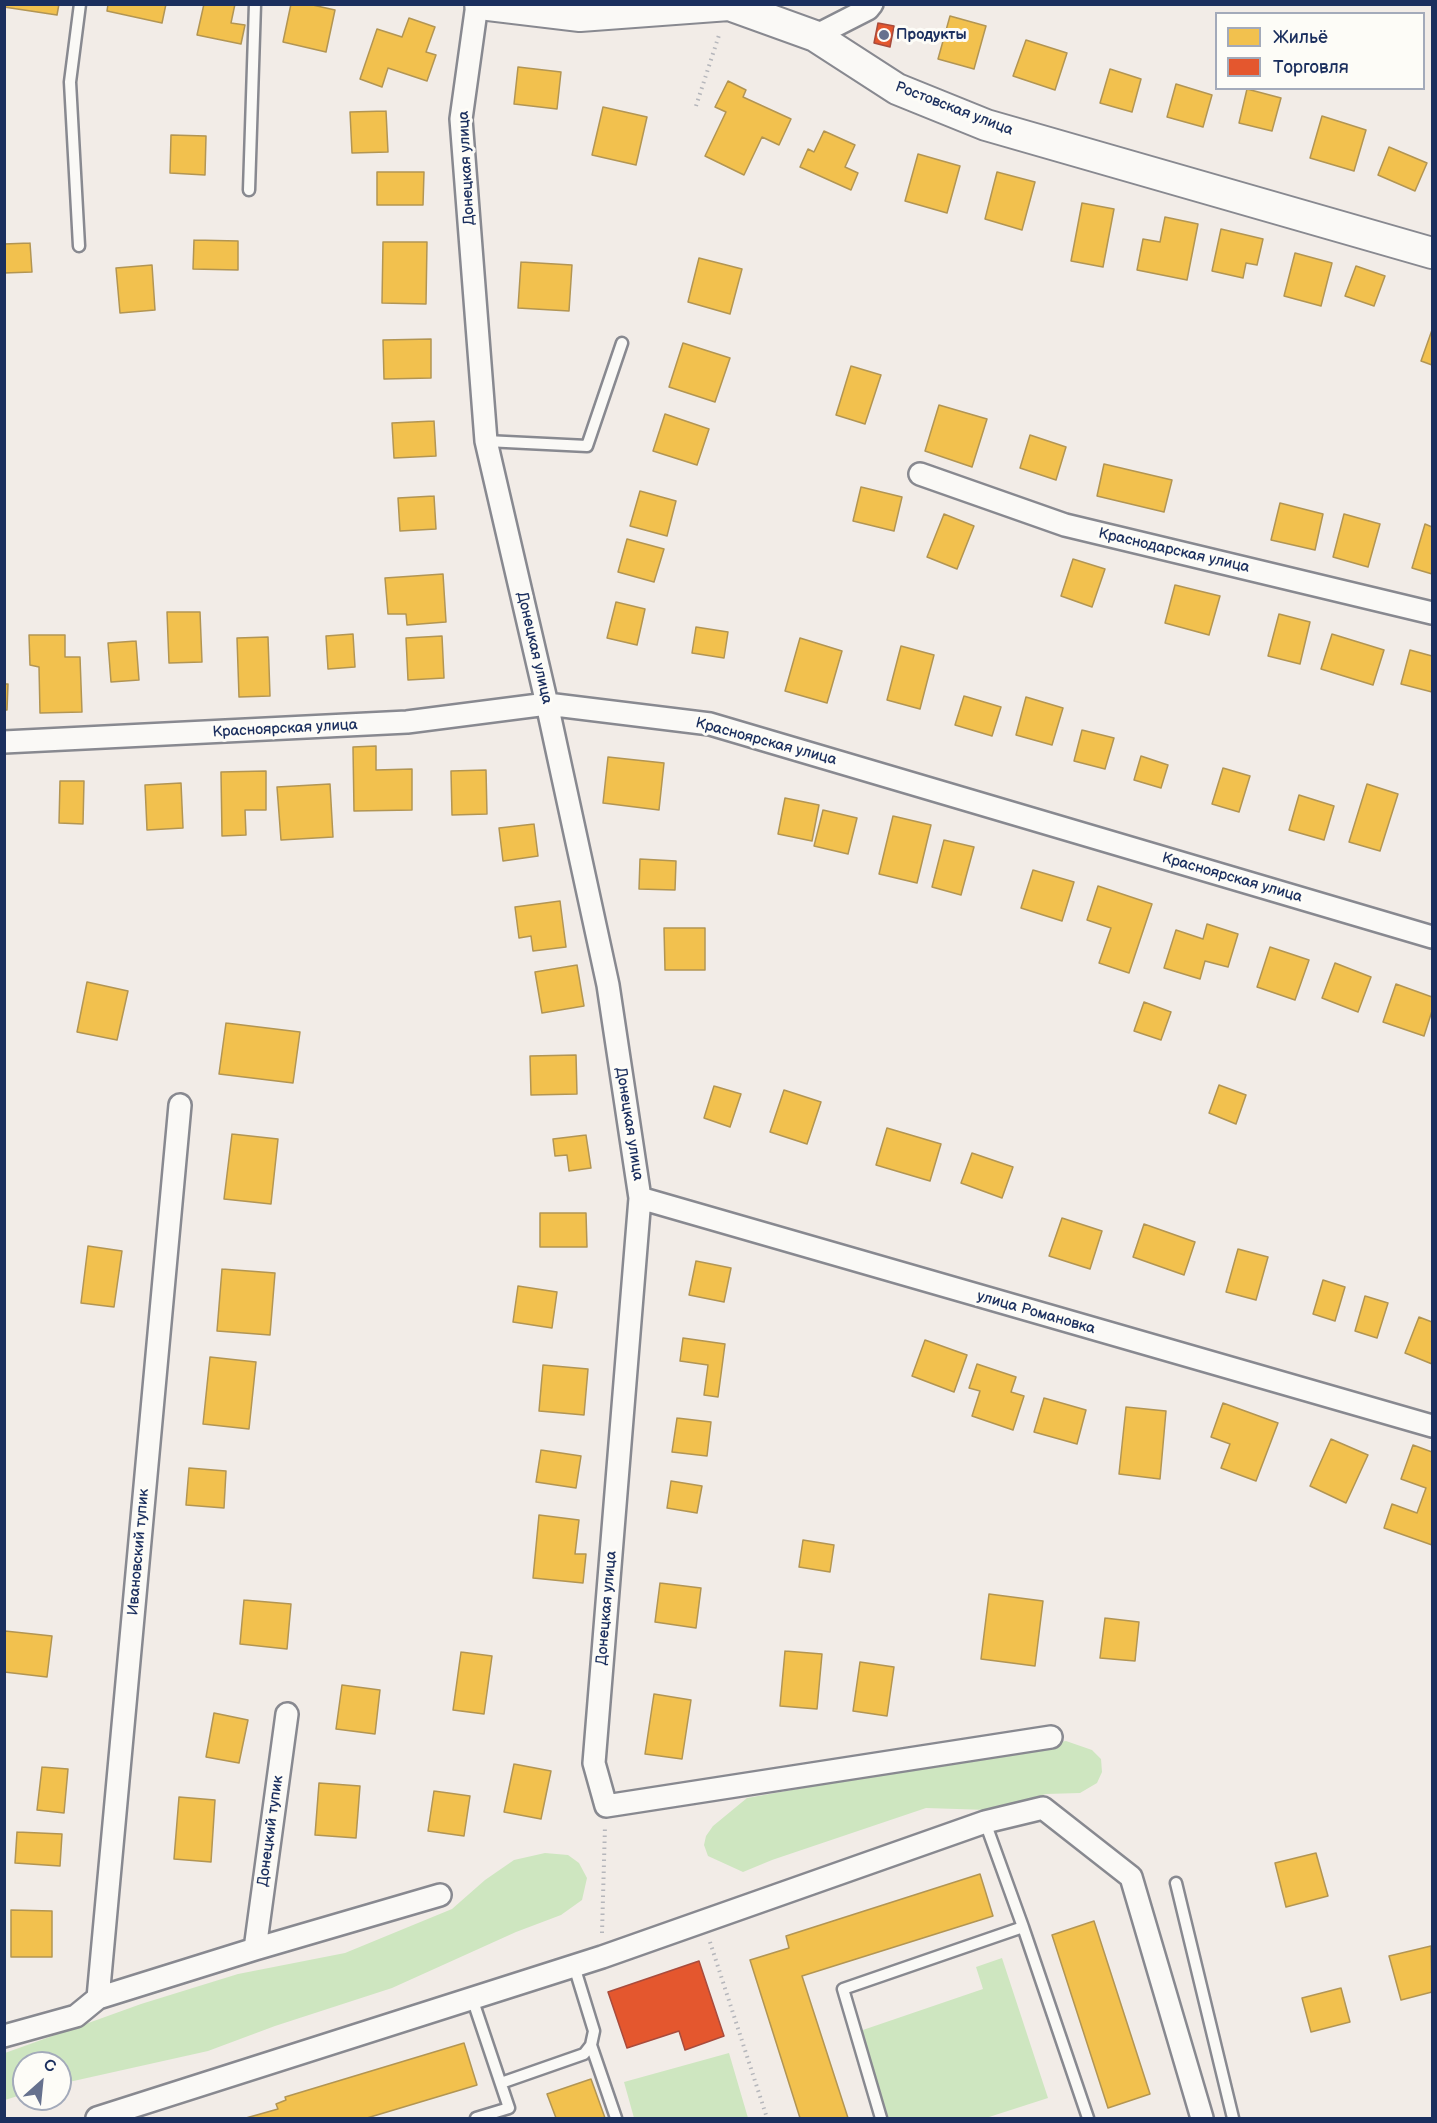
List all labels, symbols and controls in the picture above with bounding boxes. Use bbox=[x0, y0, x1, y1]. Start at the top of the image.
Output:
legend bbox=[1215, 12, 1425, 90]
place label: Продукты bbox=[896, 26, 967, 44]
text: Жильё bbox=[1273, 27, 1328, 48]
marker: Продукты bbox=[877, 28, 891, 42]
text: Торговля bbox=[1273, 57, 1349, 78]
street label: Ростовская улица bbox=[892, 78, 1016, 140]
street label: Донецкая улица bbox=[455, 110, 479, 226]
street label: Краснодарская улица bbox=[1097, 525, 1251, 577]
street label: Донецкая улица bbox=[512, 590, 556, 706]
street label: Красноярская улица bbox=[693, 715, 839, 769]
street label: Красноярская улица bbox=[212, 716, 358, 742]
street label: Красноярская улица bbox=[1160, 849, 1304, 907]
street label: Донецкая улица bbox=[611, 1066, 647, 1182]
street label: улица Романовка bbox=[975, 1287, 1097, 1339]
street label: Ивановский тупик bbox=[124, 1488, 154, 1616]
street label: Донецкая улица bbox=[593, 1550, 621, 1666]
street label: Донецкий тупик bbox=[254, 1774, 288, 1888]
north arrow bbox=[12, 2051, 72, 2111]
text: С bbox=[40, 2055, 59, 2077]

